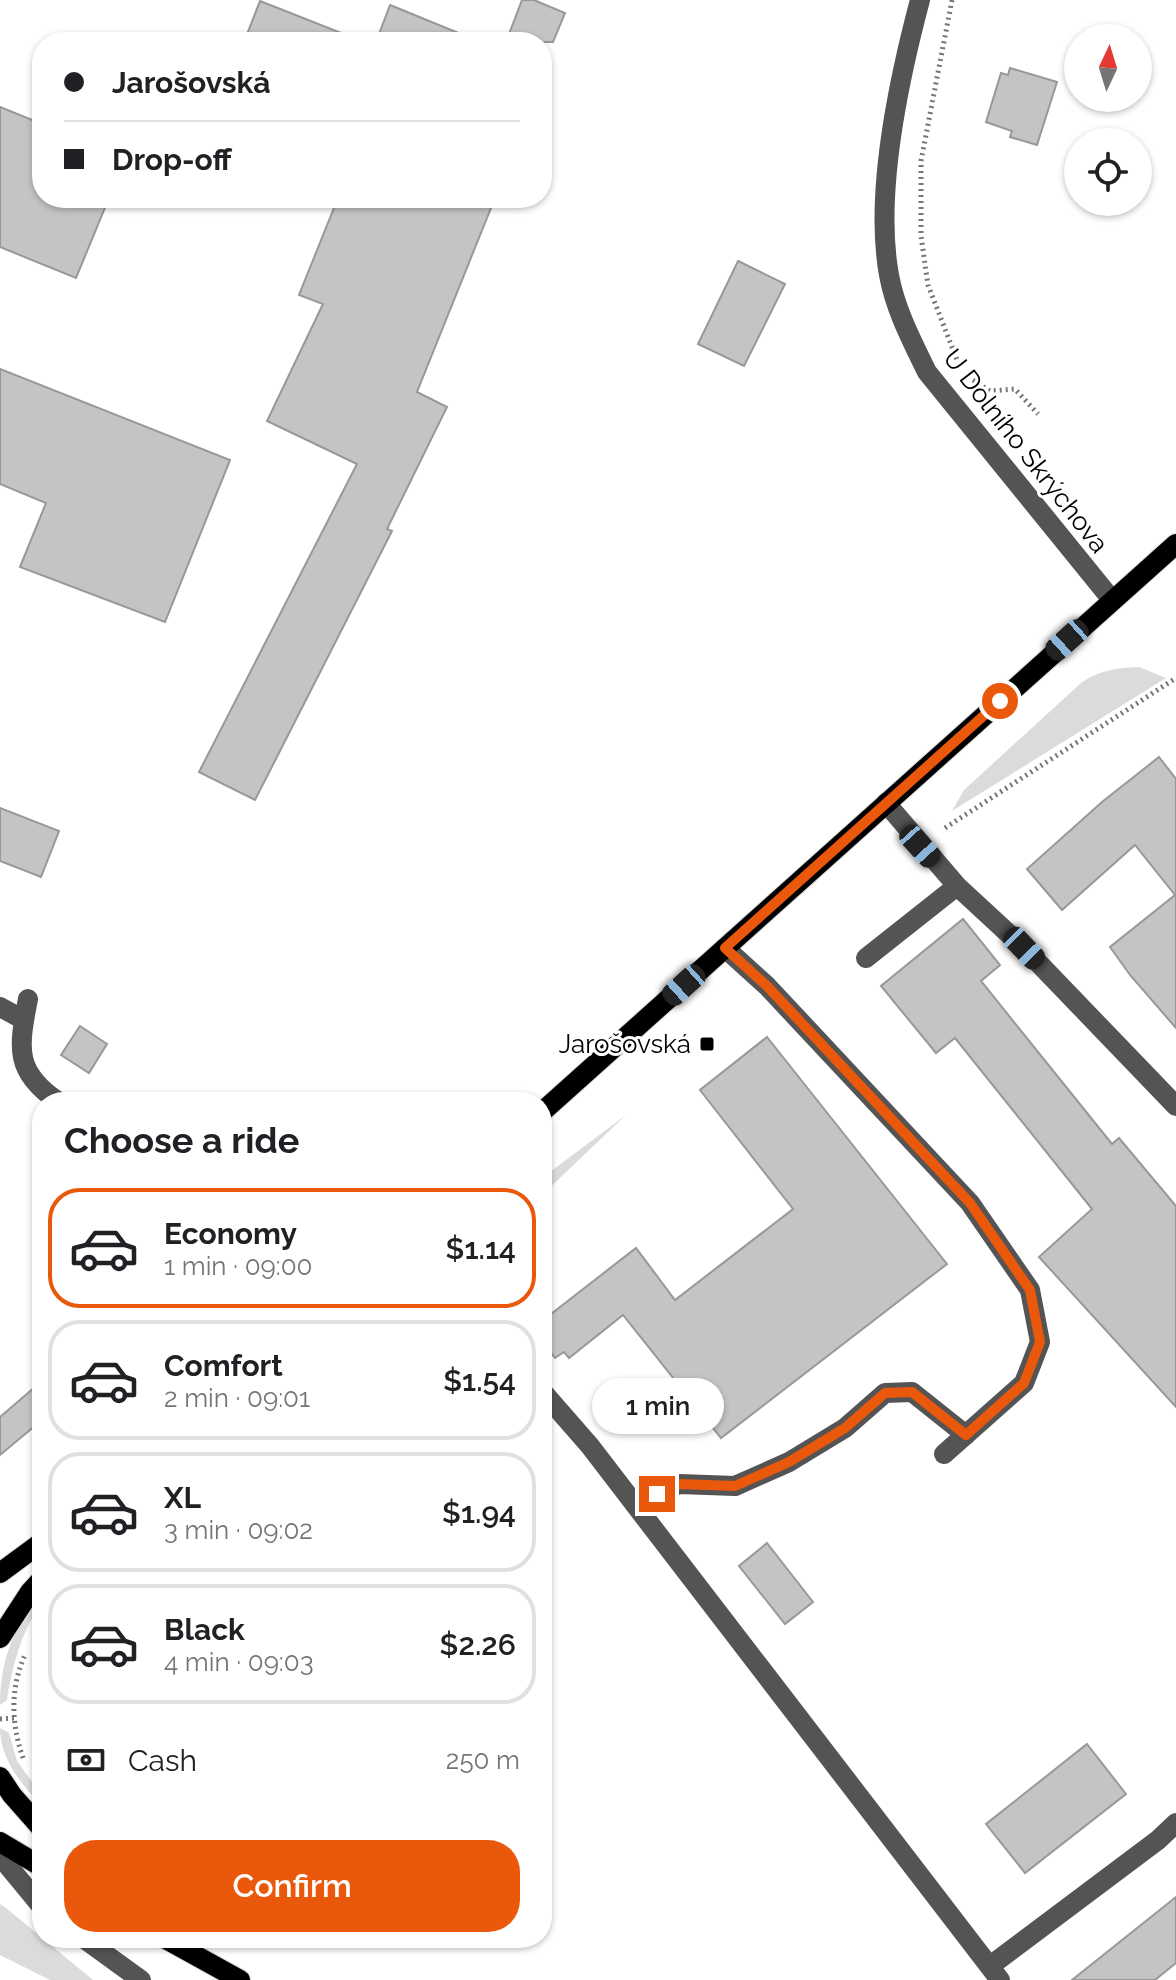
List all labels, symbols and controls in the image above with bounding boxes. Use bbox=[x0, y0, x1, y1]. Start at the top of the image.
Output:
north arrow bbox=[1064, 24, 1152, 112]
map controls bbox=[1064, 24, 1152, 216]
text: Jarošovská bbox=[112, 65, 270, 100]
button: locate bbox=[1064, 128, 1152, 216]
text: Drop-off bbox=[112, 142, 232, 177]
street label: U Dolního Skrýchova bbox=[937, 343, 1115, 559]
car bbox=[1041, 615, 1093, 665]
route start bbox=[982, 683, 1018, 719]
car bbox=[895, 820, 945, 872]
car bbox=[999, 922, 1049, 974]
car bbox=[658, 960, 710, 1010]
place label: Jarošovská bbox=[559, 1029, 691, 1059]
marker: Jarošovská bbox=[698, 1035, 716, 1053]
text: Choose a ride bbox=[64, 1119, 299, 1161]
icon: car bbox=[68, 1212, 140, 1284]
text: Economy bbox=[164, 1216, 297, 1251]
text: $1.14 bbox=[446, 1231, 516, 1266]
text: 1 min · 09:00 bbox=[164, 1251, 313, 1281]
icon: car bbox=[68, 1344, 140, 1416]
text: Comfort bbox=[164, 1348, 283, 1383]
text: $1.54 bbox=[443, 1363, 516, 1398]
callout: 1 min bbox=[591, 1378, 723, 1434]
text: 2 min · 09:01 bbox=[164, 1383, 310, 1413]
text: 1 min bbox=[626, 1391, 690, 1421]
icon: car bbox=[68, 1476, 140, 1548]
route end bbox=[639, 1476, 675, 1512]
text: XL bbox=[164, 1480, 201, 1515]
text: $1.94 bbox=[442, 1495, 516, 1530]
text: 3 min · 09:02 bbox=[164, 1515, 313, 1545]
icon: car bbox=[68, 1608, 140, 1680]
text: Black bbox=[164, 1612, 245, 1647]
text: $2.26 bbox=[440, 1627, 516, 1662]
text: 4 min · 09:03 bbox=[164, 1647, 314, 1677]
icon: cash bbox=[64, 1738, 108, 1782]
text: Cash bbox=[128, 1743, 197, 1778]
text: 250 m bbox=[446, 1745, 520, 1775]
button: Confirm bbox=[64, 1840, 520, 1932]

